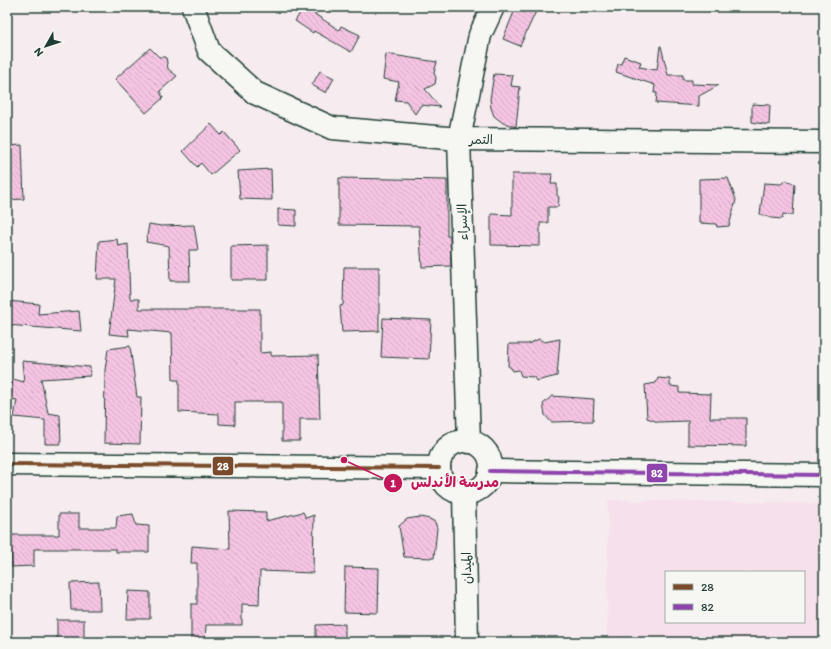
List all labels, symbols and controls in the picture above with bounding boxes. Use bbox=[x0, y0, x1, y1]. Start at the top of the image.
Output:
north arrow bbox=[26, 26, 66, 66]
text: N bbox=[31, 45, 46, 59]
street label: التمر bbox=[468, 132, 493, 147]
street label: الإسراء bbox=[454, 203, 472, 241]
line badge: 28 bbox=[212, 456, 234, 476]
text: 28 bbox=[217, 460, 229, 473]
line badge: 82 bbox=[646, 463, 668, 483]
text: 82 bbox=[651, 467, 663, 480]
callout: مدرسة الأندلس bbox=[383, 470, 507, 496]
text: مدرسة الأندلس bbox=[411, 472, 499, 491]
text: 1 bbox=[390, 476, 396, 490]
street label: الميدان bbox=[459, 552, 475, 584]
legend bbox=[665, 571, 805, 623]
text: 28 bbox=[701, 580, 714, 594]
text: 82 bbox=[701, 600, 715, 614]

